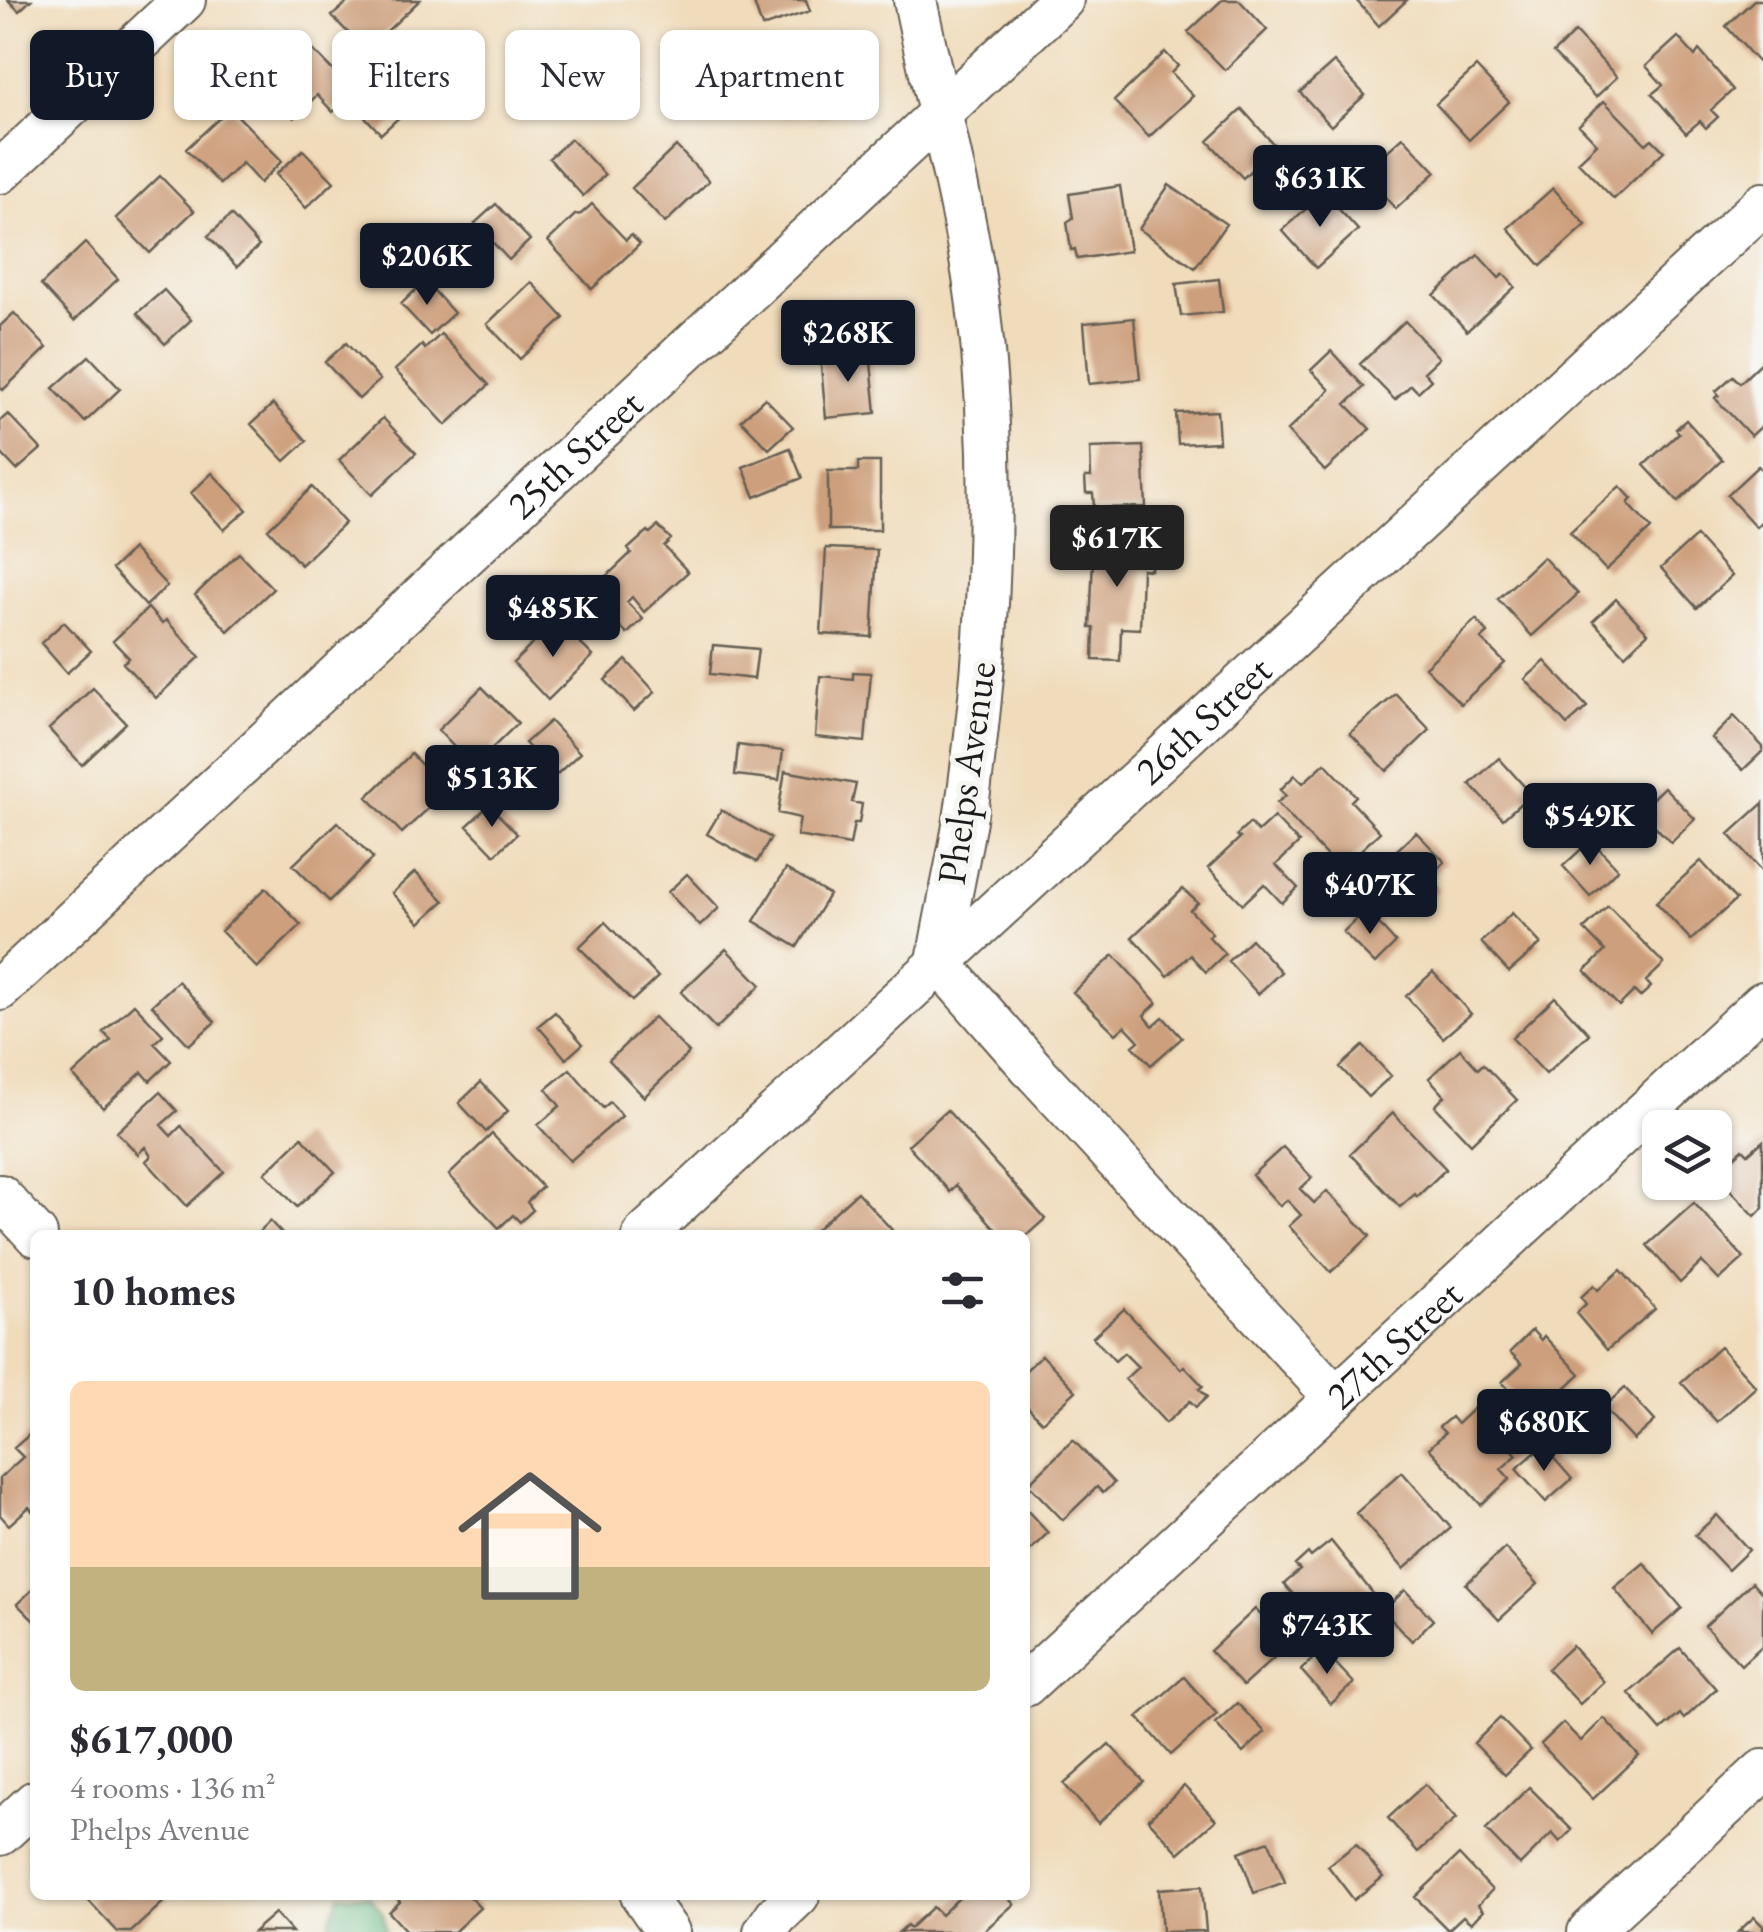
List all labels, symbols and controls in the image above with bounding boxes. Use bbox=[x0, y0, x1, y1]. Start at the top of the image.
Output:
chip: Buy bbox=[30, 30, 154, 120]
chip: Rent bbox=[174, 30, 312, 120]
chip: Filters bbox=[332, 30, 485, 120]
chip: New bbox=[505, 30, 640, 120]
chip: Apartment bbox=[660, 30, 879, 120]
pin: $631K bbox=[1250, 145, 1390, 230]
text: $631K bbox=[1275, 156, 1365, 198]
pin: $206K bbox=[357, 223, 497, 308]
text: $206K bbox=[382, 234, 472, 276]
pin: $268K bbox=[778, 300, 918, 385]
text: $268K bbox=[803, 311, 893, 353]
street label: 25th Street bbox=[495, 378, 654, 530]
pin: $617K bbox=[1047, 505, 1187, 590]
text: $617K bbox=[1072, 516, 1162, 558]
pin: $485K bbox=[483, 575, 623, 660]
text: $485K bbox=[508, 586, 598, 628]
street label: 26th Street bbox=[1124, 644, 1282, 796]
street label: Phelps Avenue bbox=[925, 658, 1007, 888]
pin: $513K bbox=[422, 745, 562, 830]
text: $513K bbox=[447, 756, 537, 798]
pin: $549K bbox=[1520, 783, 1660, 868]
text: $549K bbox=[1545, 794, 1635, 836]
pin: $407K bbox=[1300, 852, 1440, 937]
text: $407K bbox=[1325, 863, 1415, 905]
map controls bbox=[1642, 1110, 1732, 1200]
button: layers bbox=[1642, 1110, 1732, 1200]
text: 10 homes bbox=[70, 1263, 236, 1318]
icon: filters bbox=[935, 1263, 990, 1318]
street label: 27th Street bbox=[1315, 1268, 1473, 1420]
pin: $680K bbox=[1474, 1389, 1614, 1474]
text: $680K bbox=[1499, 1400, 1589, 1442]
icon: home bbox=[440, 1446, 620, 1626]
pin: $743K bbox=[1257, 1592, 1397, 1677]
text: $743K bbox=[1282, 1603, 1372, 1645]
text: $617,000 bbox=[70, 1711, 233, 1766]
text: 4 rooms · 136 m² bbox=[70, 1766, 276, 1808]
text: Phelps Avenue bbox=[70, 1808, 250, 1850]

